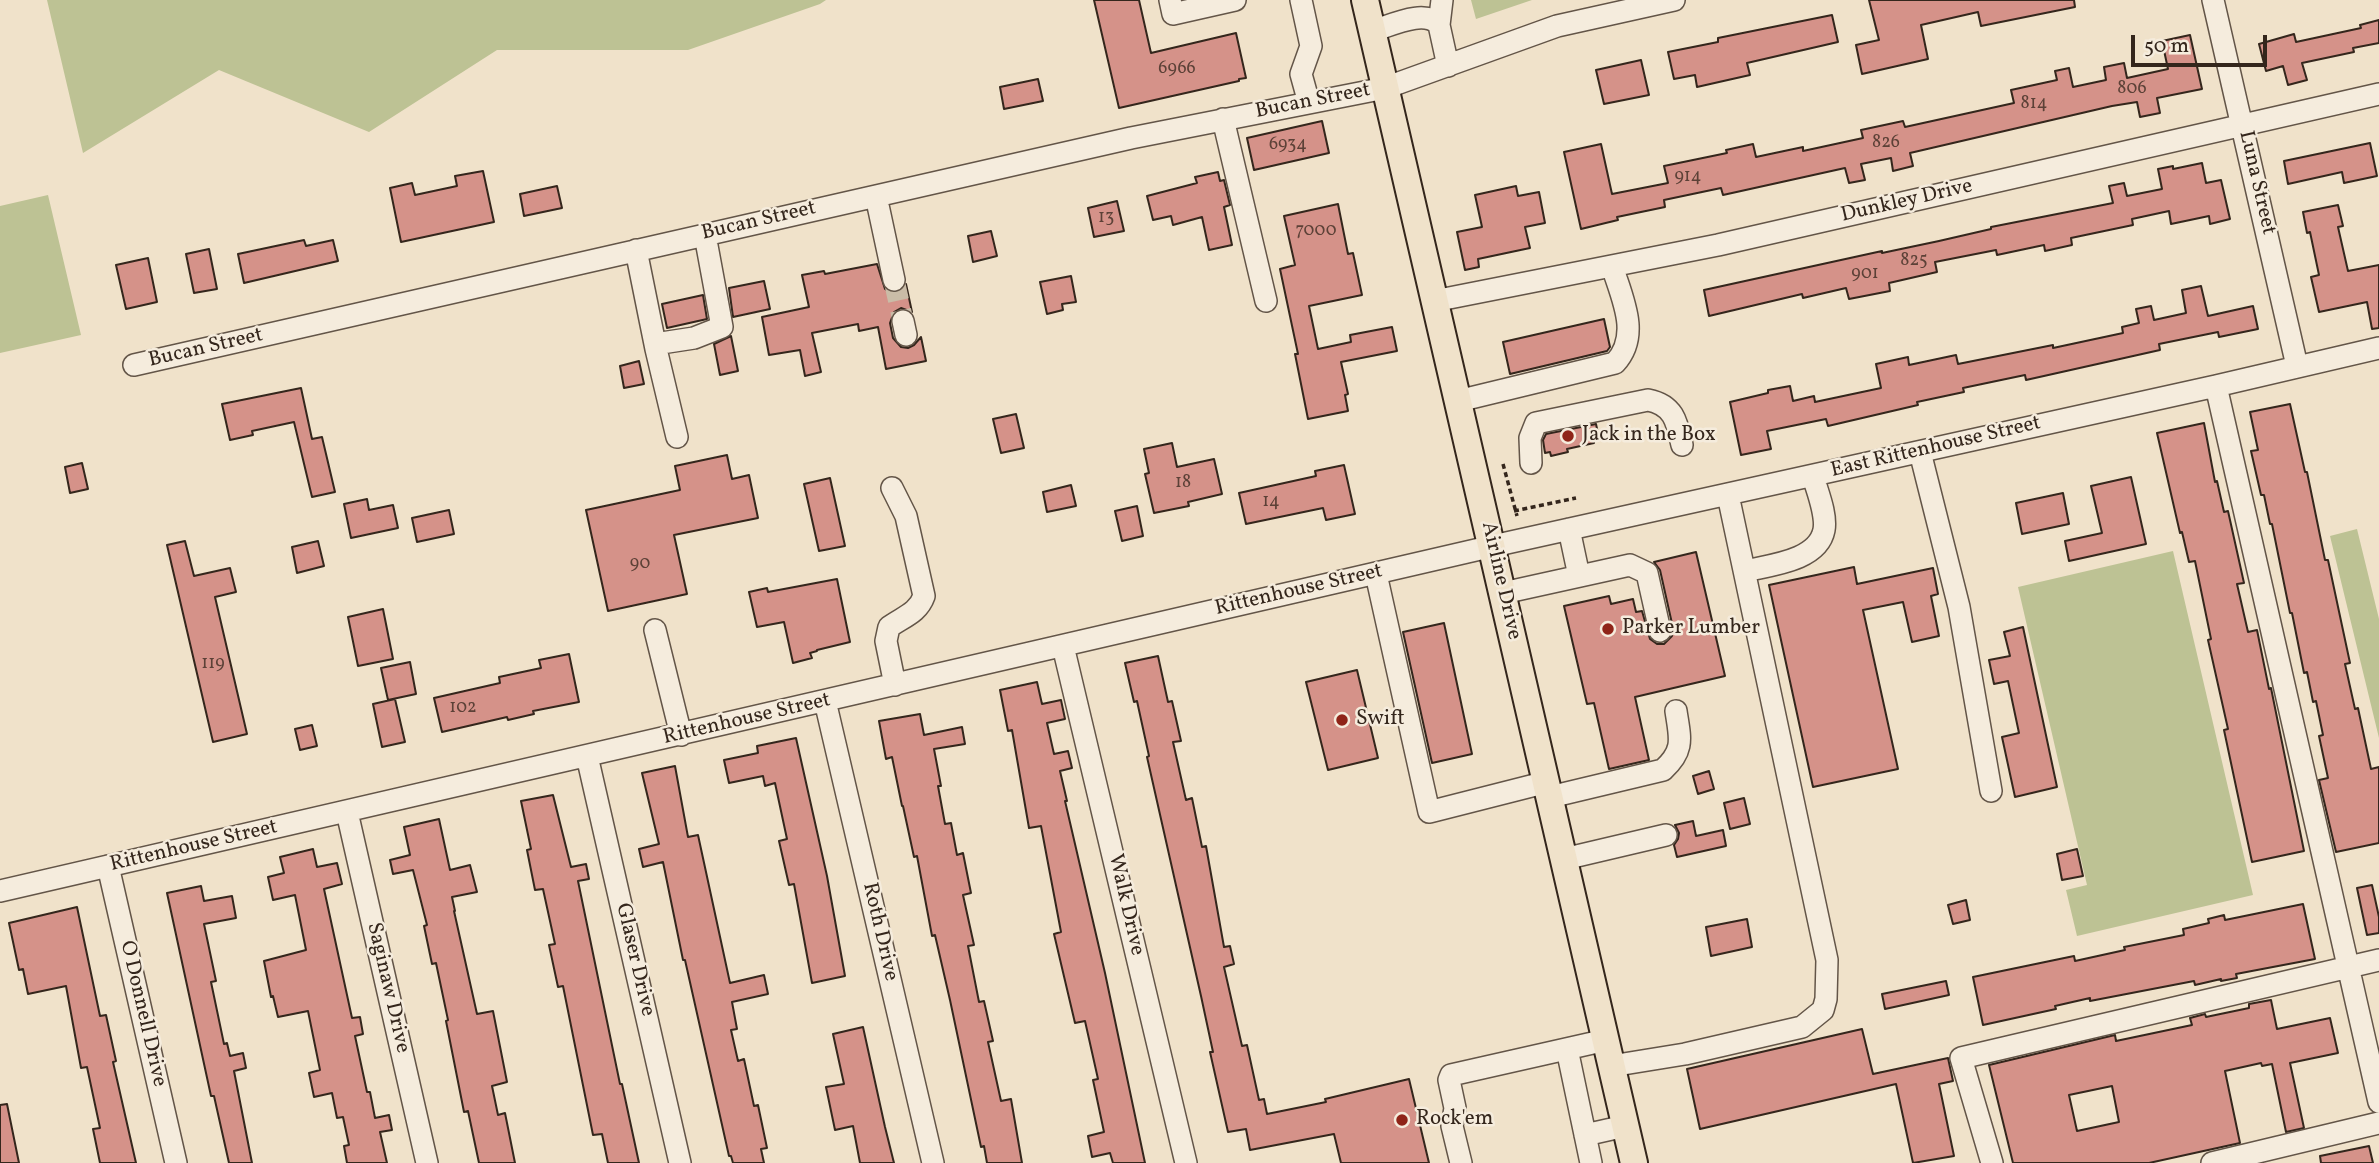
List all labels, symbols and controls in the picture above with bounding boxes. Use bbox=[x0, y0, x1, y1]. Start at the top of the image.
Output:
scale bar bbox=[2134, 21, 2270, 65]
text: 50 m bbox=[2144, 32, 2189, 61]
house number: 6966 bbox=[1158, 59, 1196, 81]
street label: Bucan Street bbox=[1253, 79, 1373, 125]
house number: 806 bbox=[2117, 79, 2147, 101]
house number: 814 bbox=[2021, 94, 2047, 116]
street label: Luna Street bbox=[2232, 129, 2280, 237]
house number: 826 bbox=[1872, 133, 1900, 155]
house number: 6934 bbox=[1269, 135, 1307, 157]
house number: 914 bbox=[1674, 167, 1702, 189]
street label: Dunkley Drive bbox=[1839, 175, 1975, 229]
street label: Bucan Street bbox=[699, 197, 819, 247]
house number: 13 bbox=[1098, 208, 1114, 230]
house number: 7000 bbox=[1295, 221, 1337, 243]
house number: 825 bbox=[1900, 251, 1928, 273]
house number: 901 bbox=[1851, 264, 1879, 286]
street label: Bucan Street bbox=[146, 324, 266, 374]
street label: East Rittenhouse Street bbox=[1828, 412, 2044, 484]
place label: Jack in the Box bbox=[1582, 423, 1716, 449]
marker: Jack in the Box bbox=[1560, 428, 1576, 444]
house number: 18 bbox=[1175, 473, 1191, 495]
house number: 14 bbox=[1262, 492, 1280, 514]
street label: Airline Drive bbox=[1474, 519, 1526, 643]
house number: 90 bbox=[630, 554, 650, 576]
street label: Rittenhouse Street bbox=[1213, 559, 1385, 623]
place label: Parker Lumber bbox=[1622, 616, 1760, 642]
marker: Parker Lumber bbox=[1600, 621, 1616, 637]
house number: 119 bbox=[201, 654, 225, 676]
street label: Rittenhouse Street bbox=[661, 688, 833, 752]
house number: 102 bbox=[449, 698, 477, 720]
place label: Swift bbox=[1356, 707, 1405, 733]
marker: Swift bbox=[1334, 712, 1350, 728]
street label: Rittenhouse Street bbox=[108, 815, 280, 879]
street label: Walk Drive bbox=[1101, 852, 1149, 958]
street label: Roth Drive bbox=[855, 880, 903, 984]
street label: Glaser Drive bbox=[609, 901, 659, 1019]
street label: Saginaw Drive bbox=[360, 920, 414, 1056]
street label: O Donnell Drive bbox=[113, 939, 171, 1089]
place label: Rock'em bbox=[1416, 1107, 1493, 1133]
marker: Rock'em bbox=[1394, 1112, 1410, 1128]

